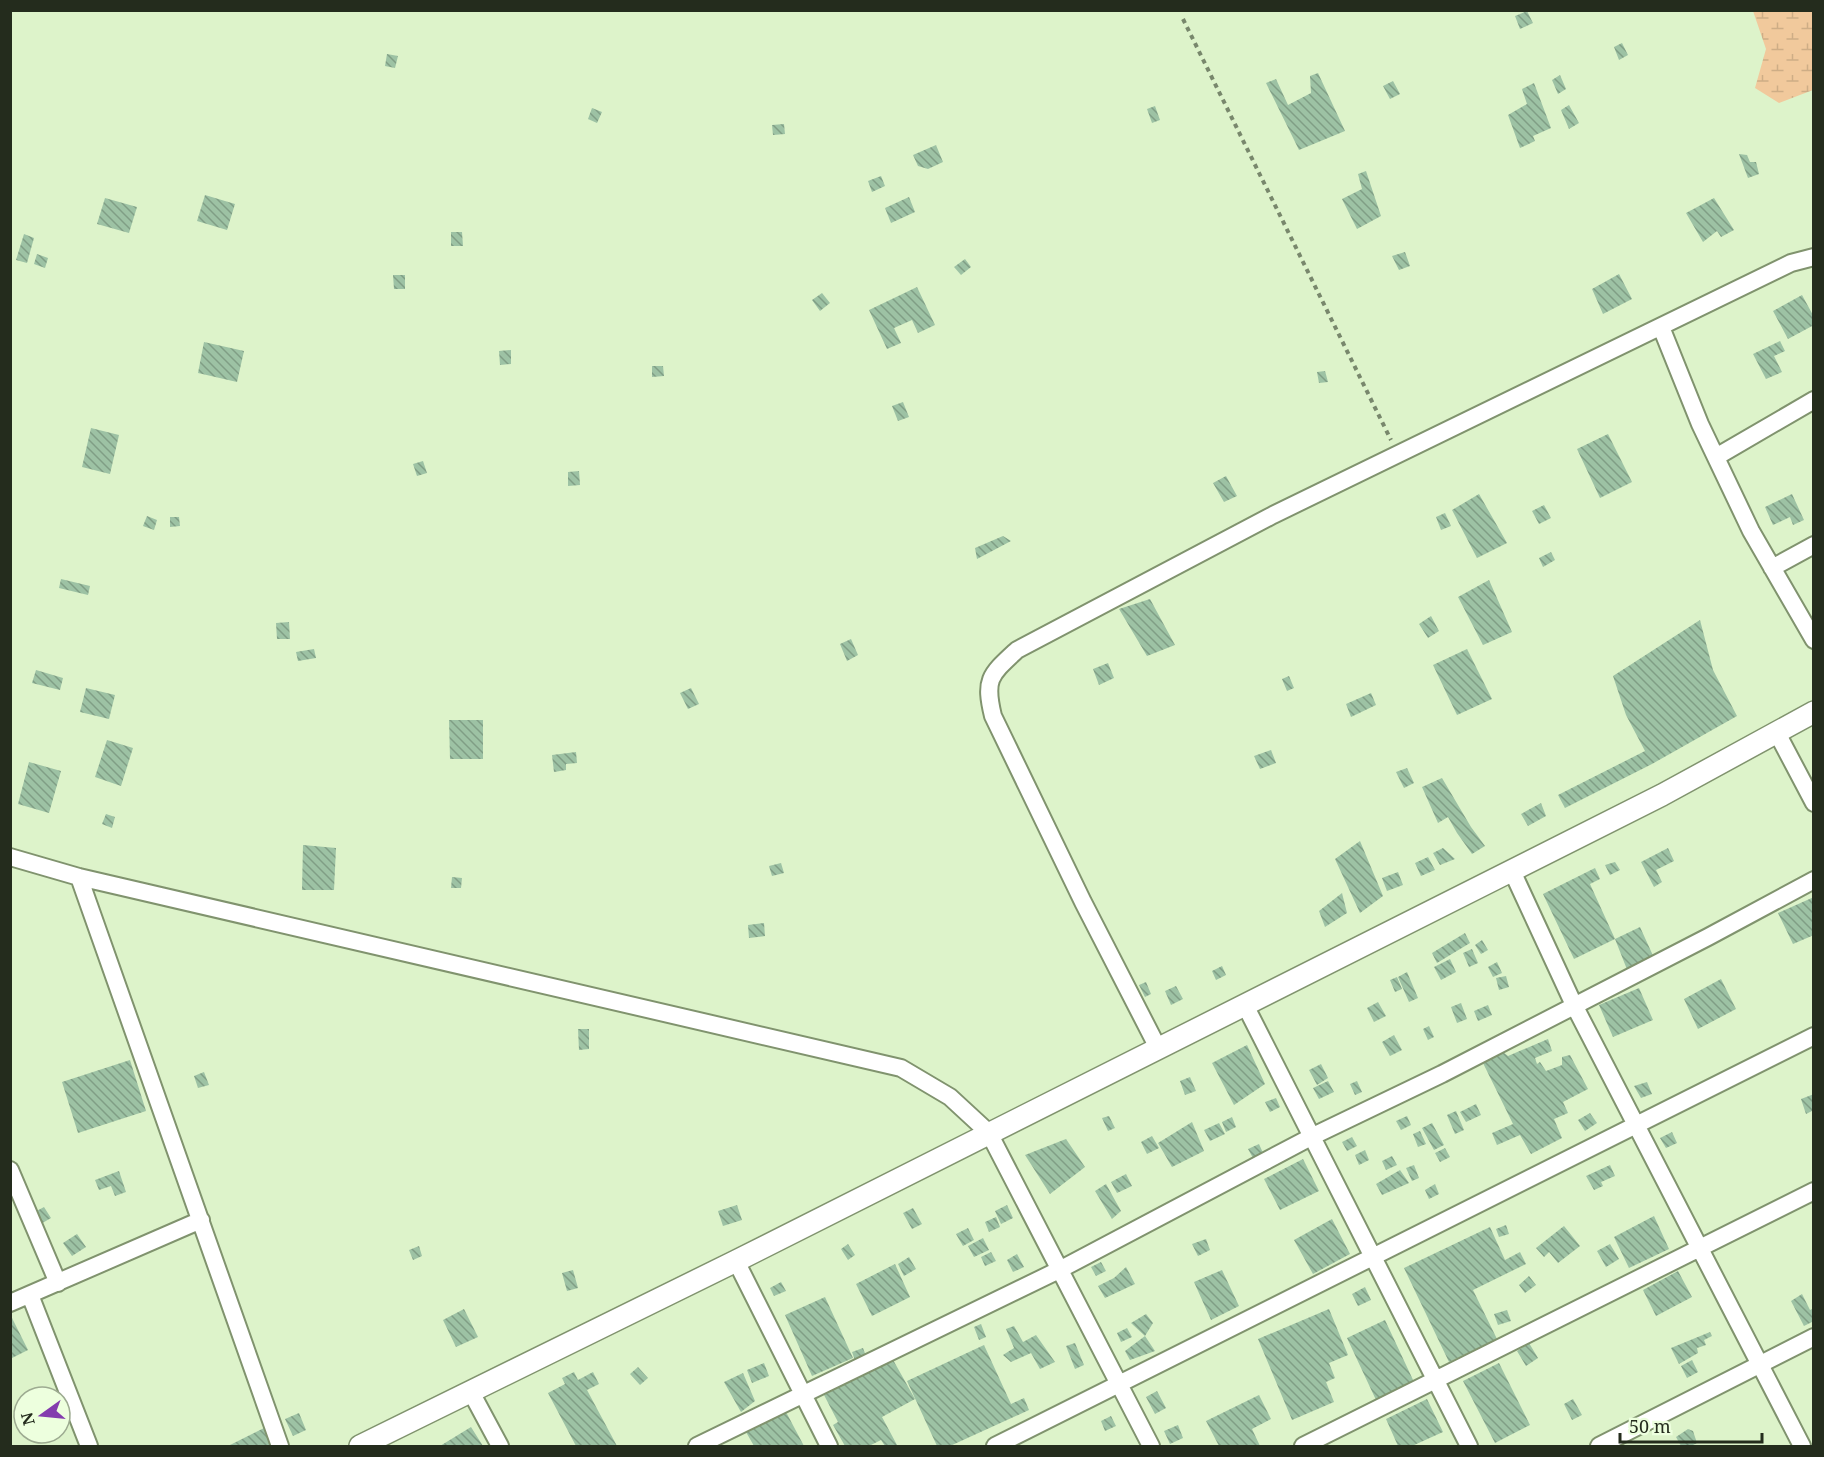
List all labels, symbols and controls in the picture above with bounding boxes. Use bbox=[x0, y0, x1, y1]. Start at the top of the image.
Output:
north arrow bbox=[12, 1385, 72, 1445]
scale bar bbox=[1620, 1406, 1762, 1444]
text: N bbox=[15, 1410, 40, 1428]
text: 50 m bbox=[1629, 1414, 1671, 1438]

